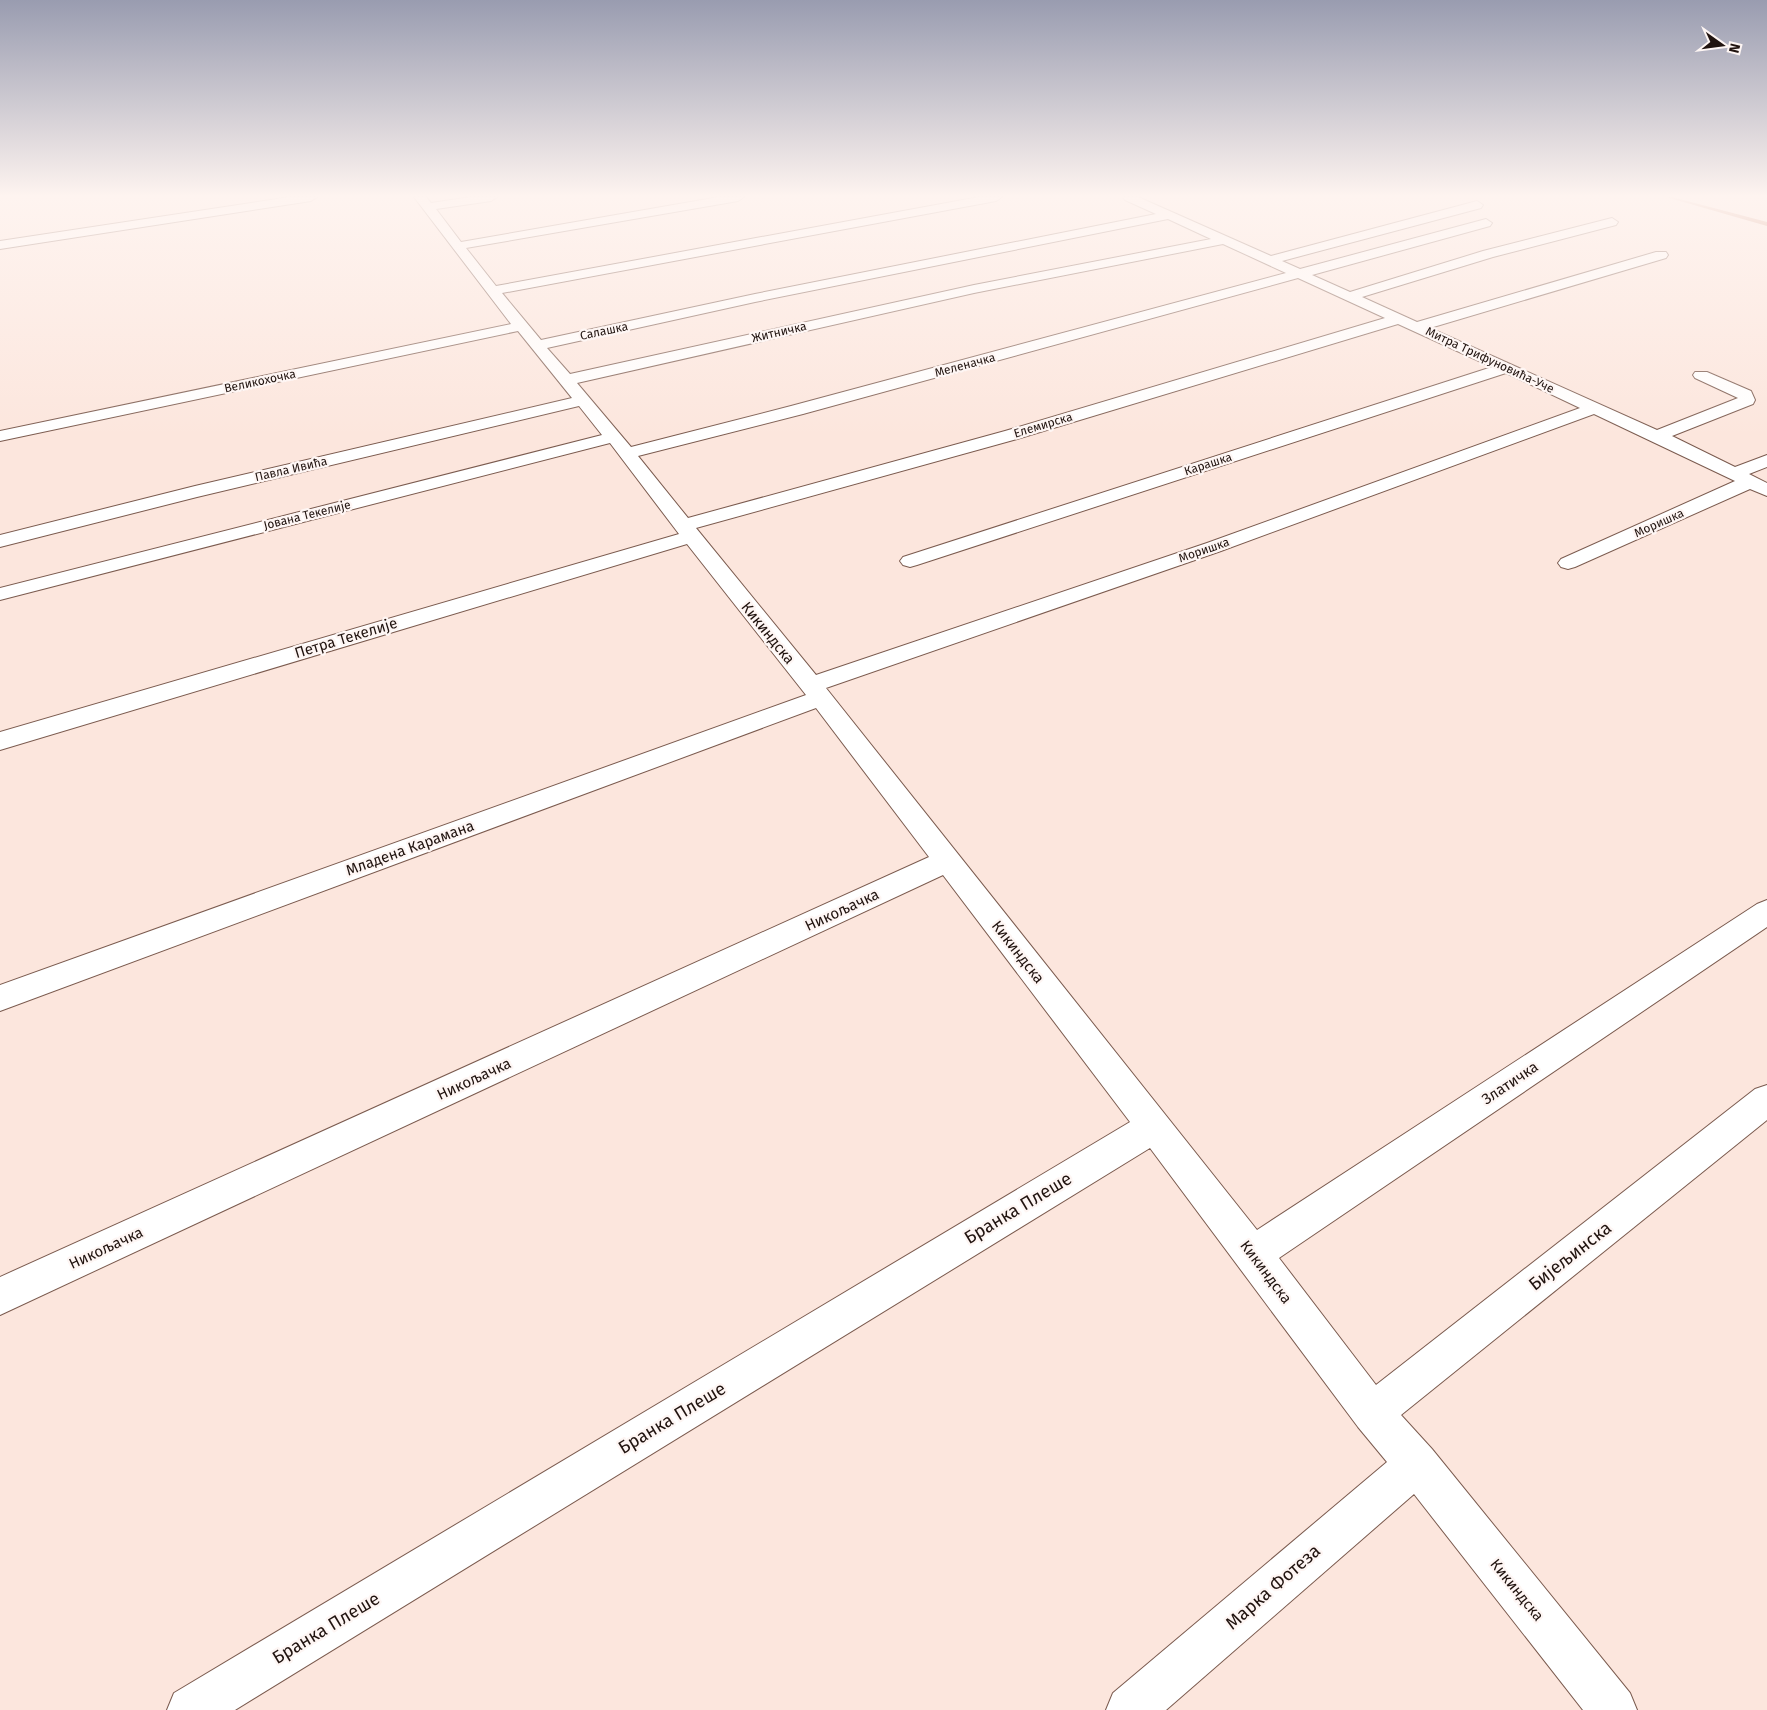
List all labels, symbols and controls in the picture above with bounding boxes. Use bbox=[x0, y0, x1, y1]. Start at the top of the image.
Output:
north arrow bbox=[1697, 20, 1747, 70]
text: N bbox=[1725, 41, 1744, 55]
street label: Салашка bbox=[579, 319, 629, 343]
street label: Житничка bbox=[750, 319, 808, 345]
street label: Митра Трифуновића-Уче bbox=[1424, 324, 1556, 396]
street label: Меленачка bbox=[933, 350, 997, 380]
street label: Великохочка bbox=[223, 367, 297, 395]
street label: Елемирска bbox=[1012, 409, 1074, 441]
street label: Карашка bbox=[1182, 450, 1234, 478]
street label: Павла Ивића bbox=[254, 454, 328, 484]
street label: Јована Текелије bbox=[262, 497, 352, 533]
street label: Моришка bbox=[1632, 506, 1686, 540]
street label: Моришка bbox=[1177, 535, 1231, 565]
street label: Кикиндска bbox=[737, 598, 799, 668]
street label: Петра Текелије bbox=[292, 614, 400, 662]
street label: Младена Карамана bbox=[343, 816, 477, 880]
street label: Никољачка bbox=[802, 885, 882, 935]
street label: Кикиндска bbox=[988, 917, 1048, 987]
street label: Никољачка bbox=[434, 1054, 514, 1104]
street label: Златичка bbox=[1478, 1058, 1542, 1108]
street label: Бранка Плеше bbox=[960, 1167, 1076, 1249]
street label: Бијељинска bbox=[1524, 1217, 1616, 1295]
street label: Никољачка bbox=[66, 1223, 146, 1273]
street label: Кикиндска bbox=[1236, 1237, 1296, 1307]
street label: Бранка Плеше bbox=[614, 1377, 730, 1459]
street label: Марка Фотеза bbox=[1221, 1540, 1325, 1634]
street label: Кикиндска bbox=[1486, 1555, 1548, 1625]
street label: Бранка Плеше bbox=[268, 1587, 384, 1669]

